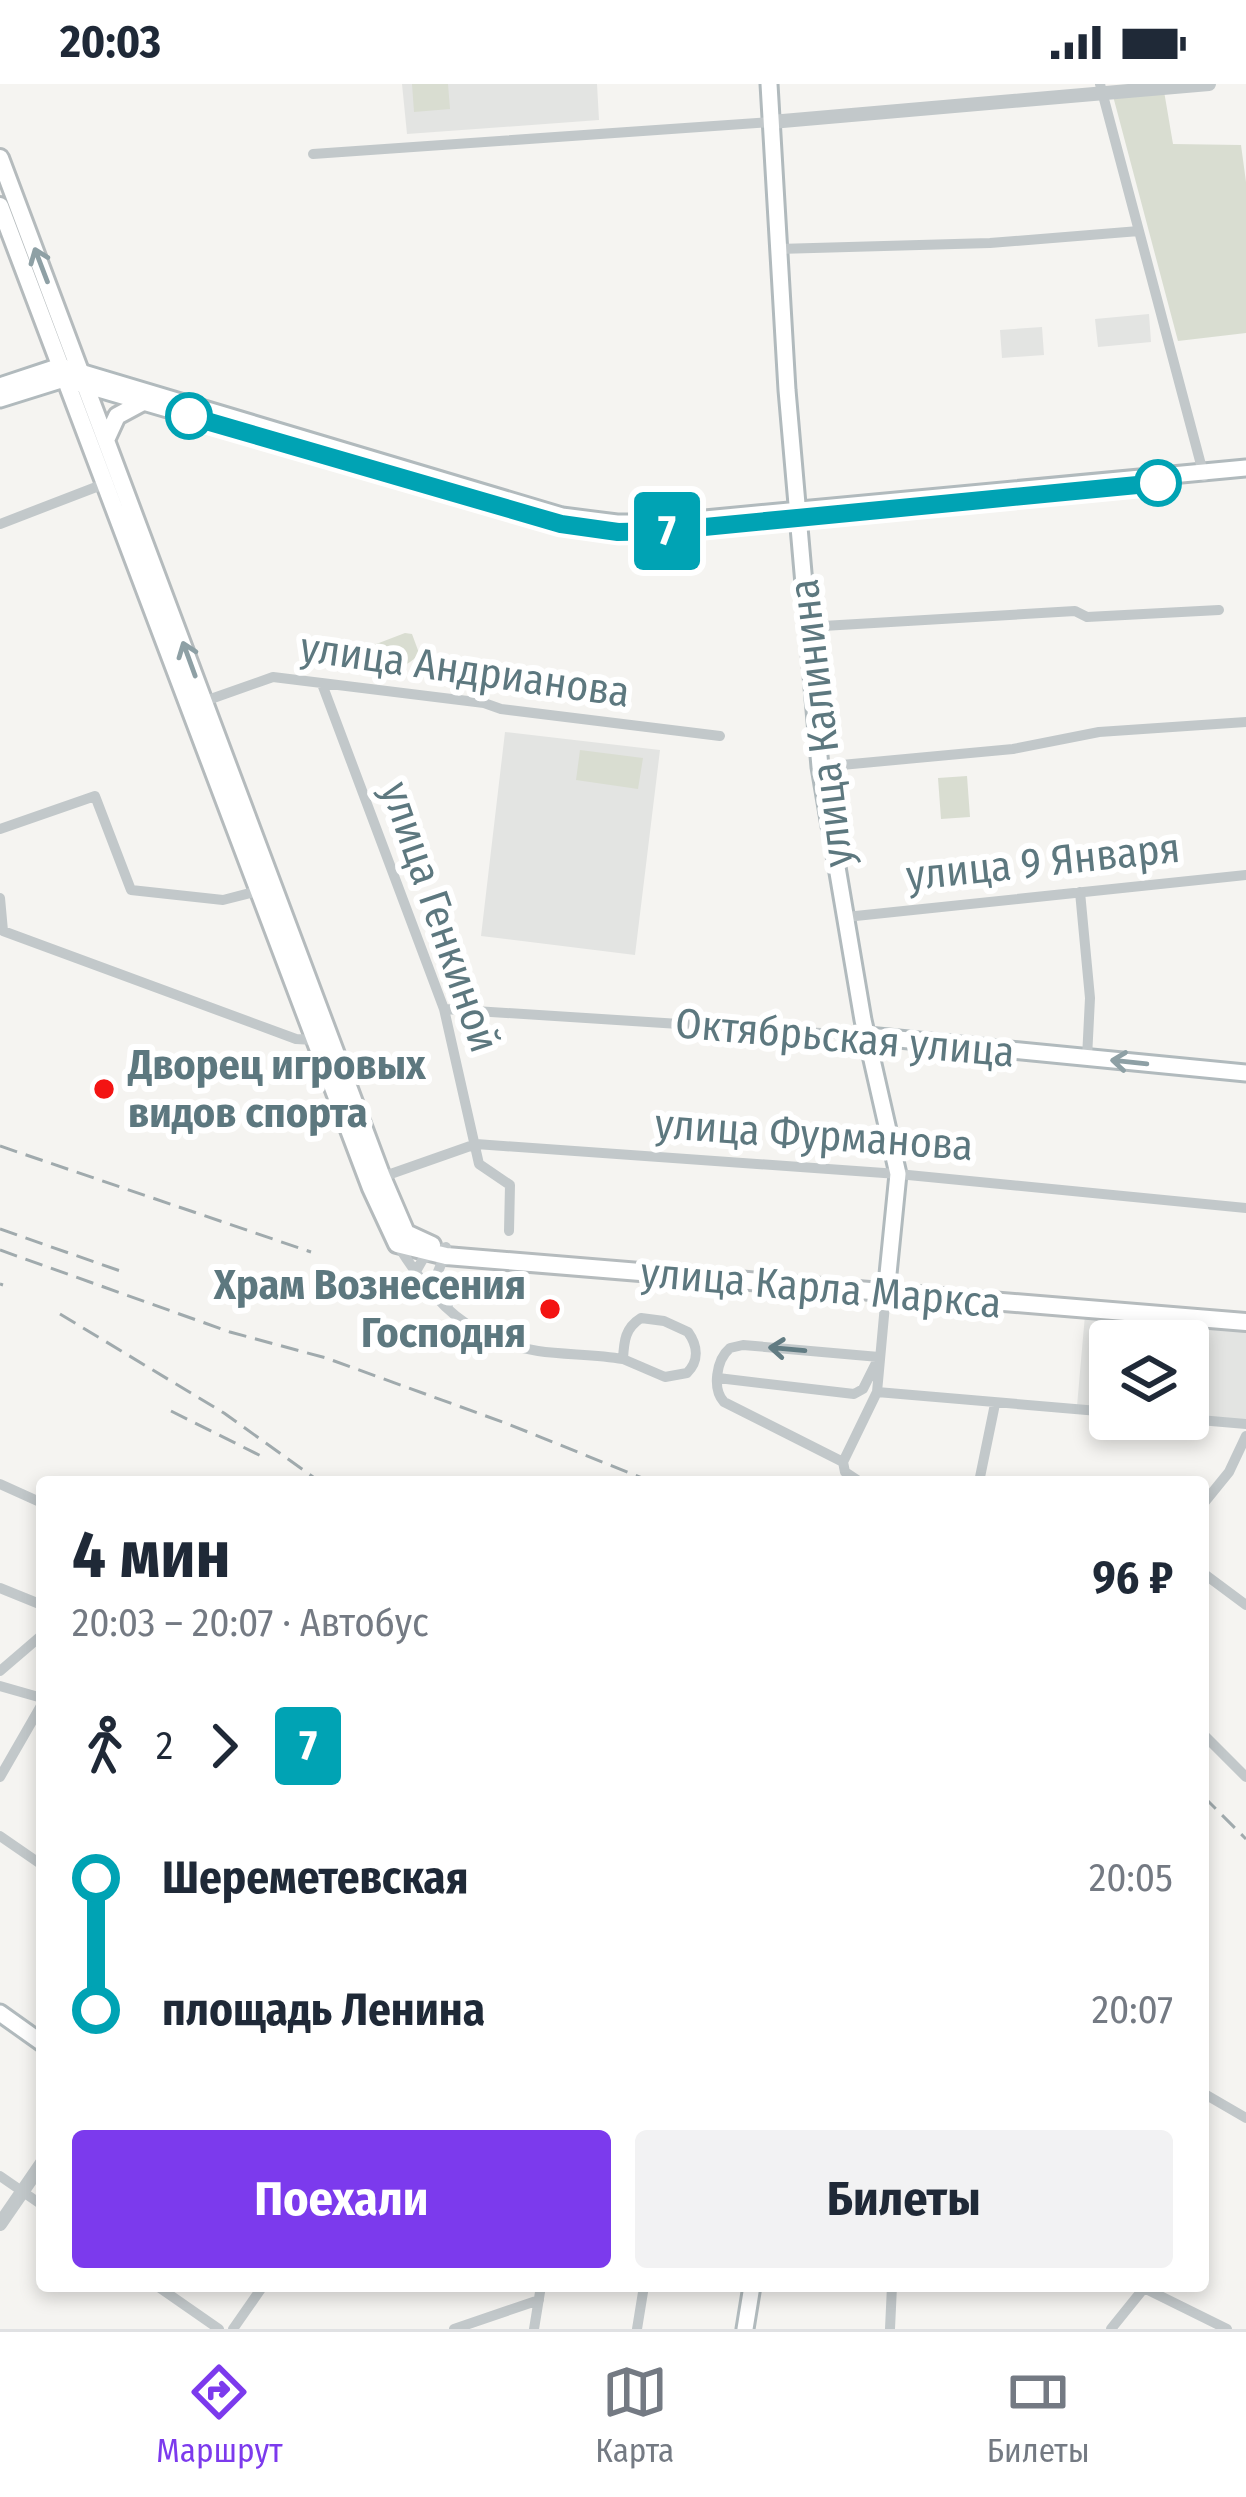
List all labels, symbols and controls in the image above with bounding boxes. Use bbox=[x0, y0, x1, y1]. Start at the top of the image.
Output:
text: 20:03 bbox=[60, 15, 161, 69]
one-way arrow bbox=[28, 248, 50, 285]
unlabelled marker bbox=[167, 394, 211, 438]
unlabelled marker bbox=[1136, 461, 1180, 505]
line badge: 7 bbox=[628, 492, 706, 570]
text: 7 bbox=[658, 506, 676, 556]
street label: улица Калинина bbox=[779, 576, 863, 870]
street label: улица Андрианова bbox=[297, 622, 633, 718]
one-way arrow bbox=[177, 642, 198, 679]
street label: улица Генкиной bbox=[370, 775, 510, 1059]
street label: улица 9 Января bbox=[904, 823, 1182, 901]
street label: Октябрьская улица bbox=[673, 998, 1017, 1078]
place label: Дворец игровых видов спорта bbox=[127, 1040, 427, 1138]
one-way arrow bbox=[1111, 1051, 1150, 1073]
marker: Дворец игровых видов спорта bbox=[91, 1076, 117, 1102]
street label: улица Фурманова bbox=[653, 1099, 975, 1171]
street label: улица Карла Маркса bbox=[639, 1247, 1003, 1329]
place label: Храм Вознесения Господня bbox=[213, 1260, 526, 1358]
marker: Храм Вознесения Господня bbox=[537, 1296, 563, 1322]
map controls bbox=[1089, 1320, 1209, 1440]
button: layers bbox=[1089, 1320, 1209, 1440]
one-way arrow bbox=[768, 1337, 807, 1360]
text: 4 мин bbox=[72, 1515, 231, 1594]
text: 96 ₽ bbox=[1092, 1551, 1173, 1605]
text: 20:03 – 20:07 · Автобус bbox=[72, 1600, 429, 1646]
icon: walk bbox=[72, 1713, 138, 1779]
icon: forward bbox=[191, 1713, 257, 1779]
text: 7 bbox=[299, 1721, 317, 1771]
text: 2 bbox=[156, 1723, 173, 1769]
text: Шереметевская bbox=[162, 1851, 468, 1905]
text: 20:05 bbox=[1089, 1855, 1173, 1901]
text: площадь Ленина bbox=[162, 1983, 485, 2037]
text: 20:07 bbox=[1092, 1987, 1173, 2033]
button: Поехали bbox=[72, 2130, 611, 2268]
button: Билеты bbox=[635, 2130, 1173, 2268]
tab: Маршрут bbox=[156, 2359, 283, 2471]
tab: Карта bbox=[595, 2359, 674, 2471]
tab: Билеты bbox=[987, 2359, 1090, 2471]

